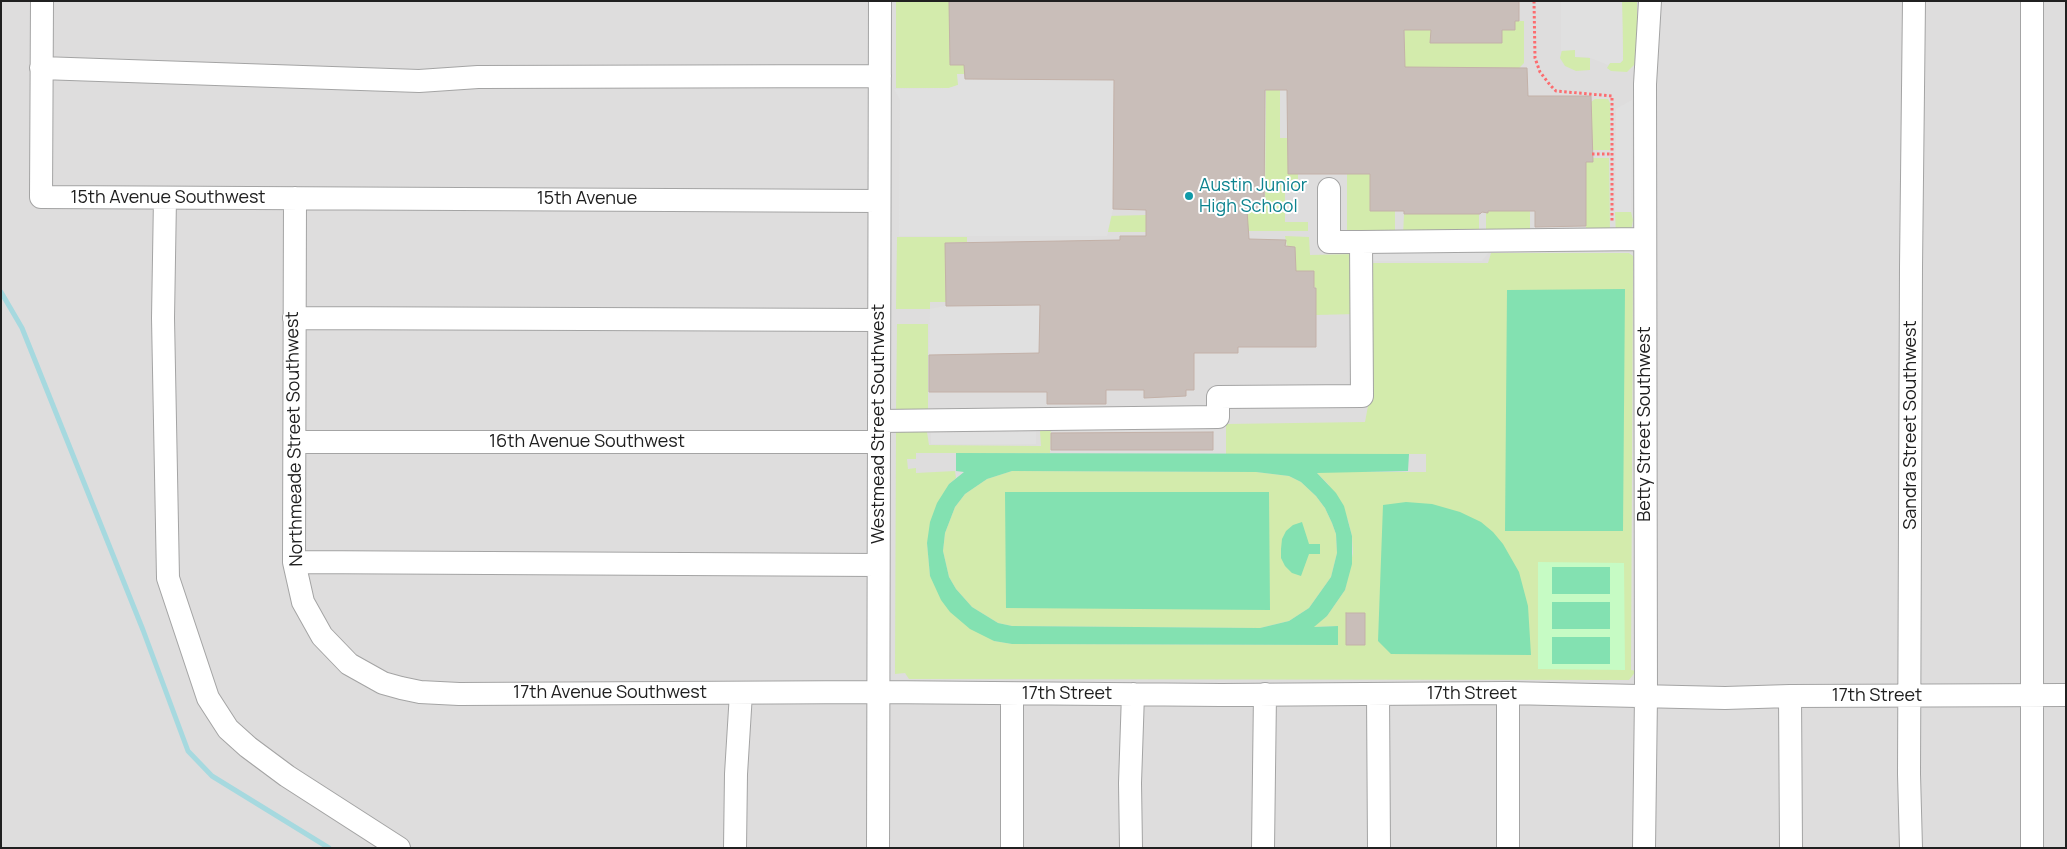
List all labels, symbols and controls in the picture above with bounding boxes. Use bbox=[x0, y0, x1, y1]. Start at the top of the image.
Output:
place label: Austin Junior High School bbox=[1199, 175, 1307, 218]
street label: 15th Avenue Southwest bbox=[70, 187, 266, 209]
street label: 15th Avenue bbox=[537, 188, 637, 210]
marker: Austin Junior High School bbox=[1183, 190, 1195, 202]
street label: Westmead Street Southwest bbox=[868, 304, 890, 544]
street label: Northmeade Street Southwest bbox=[282, 311, 308, 567]
street label: Sandra Street Southwest bbox=[1900, 320, 1922, 530]
street label: Betty Street Southwest bbox=[1634, 326, 1656, 522]
street label: 16th Avenue Southwest bbox=[489, 431, 685, 453]
street label: 17th Avenue Southwest bbox=[513, 682, 707, 704]
street label: 17th Street bbox=[1022, 683, 1112, 705]
street label: 17th Street bbox=[1427, 683, 1517, 705]
street label: 17th Street bbox=[1832, 685, 1922, 707]

